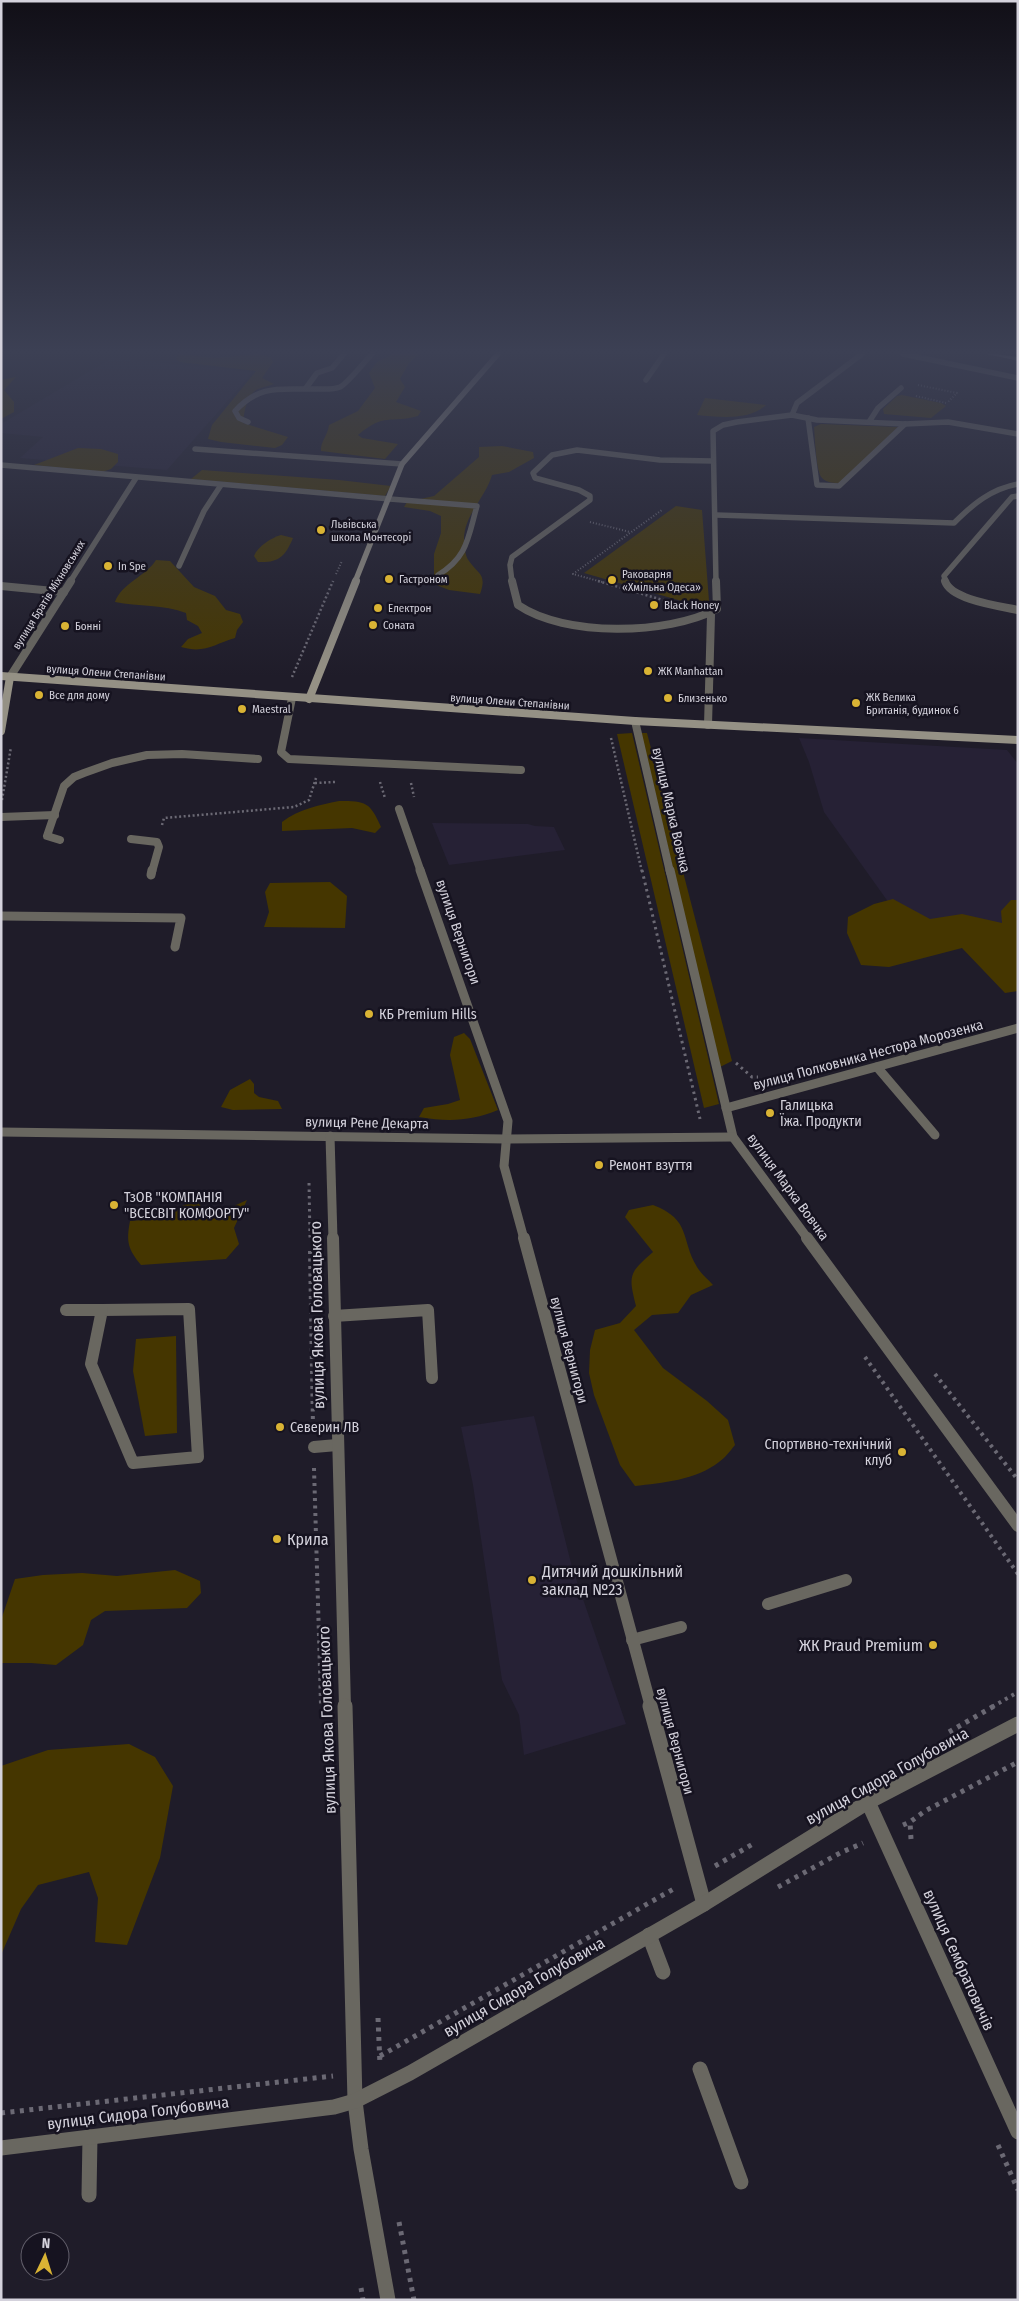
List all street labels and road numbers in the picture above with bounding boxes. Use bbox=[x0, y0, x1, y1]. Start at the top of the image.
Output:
street label: вулиця Братів Міхновських bbox=[10, 538, 88, 652]
street label: вулиця Олени Степанівни bbox=[46, 662, 166, 684]
street label: вулиця Олени Степанівни bbox=[450, 691, 570, 713]
street label: вулиця Марка Вовчка bbox=[648, 746, 694, 874]
street label: вулиця Вернигори bbox=[432, 877, 484, 987]
street label: вулиця Полковника Нестора Морозенка bbox=[751, 1016, 985, 1094]
street label: вулиця Рене Декарта bbox=[305, 1113, 429, 1133]
street label: вулиця Марка Вовчка bbox=[744, 1130, 833, 1244]
street label: вулиця Якова Головацького bbox=[306, 1221, 328, 1409]
street label: вулиця Вернигори bbox=[547, 1295, 591, 1405]
street label: вулиця Якова Головацького bbox=[314, 1626, 340, 1814]
street label: вулиця Вернигори bbox=[653, 1686, 697, 1796]
street label: вулиця Сидора Голубовича bbox=[802, 1723, 972, 1829]
street label: вулиця Сембратовичів bbox=[919, 1886, 999, 2034]
street label: вулиця Сидора Голубовича bbox=[440, 1933, 608, 2041]
street label: вулиця Сидора Голубовича bbox=[46, 2092, 230, 2134]

